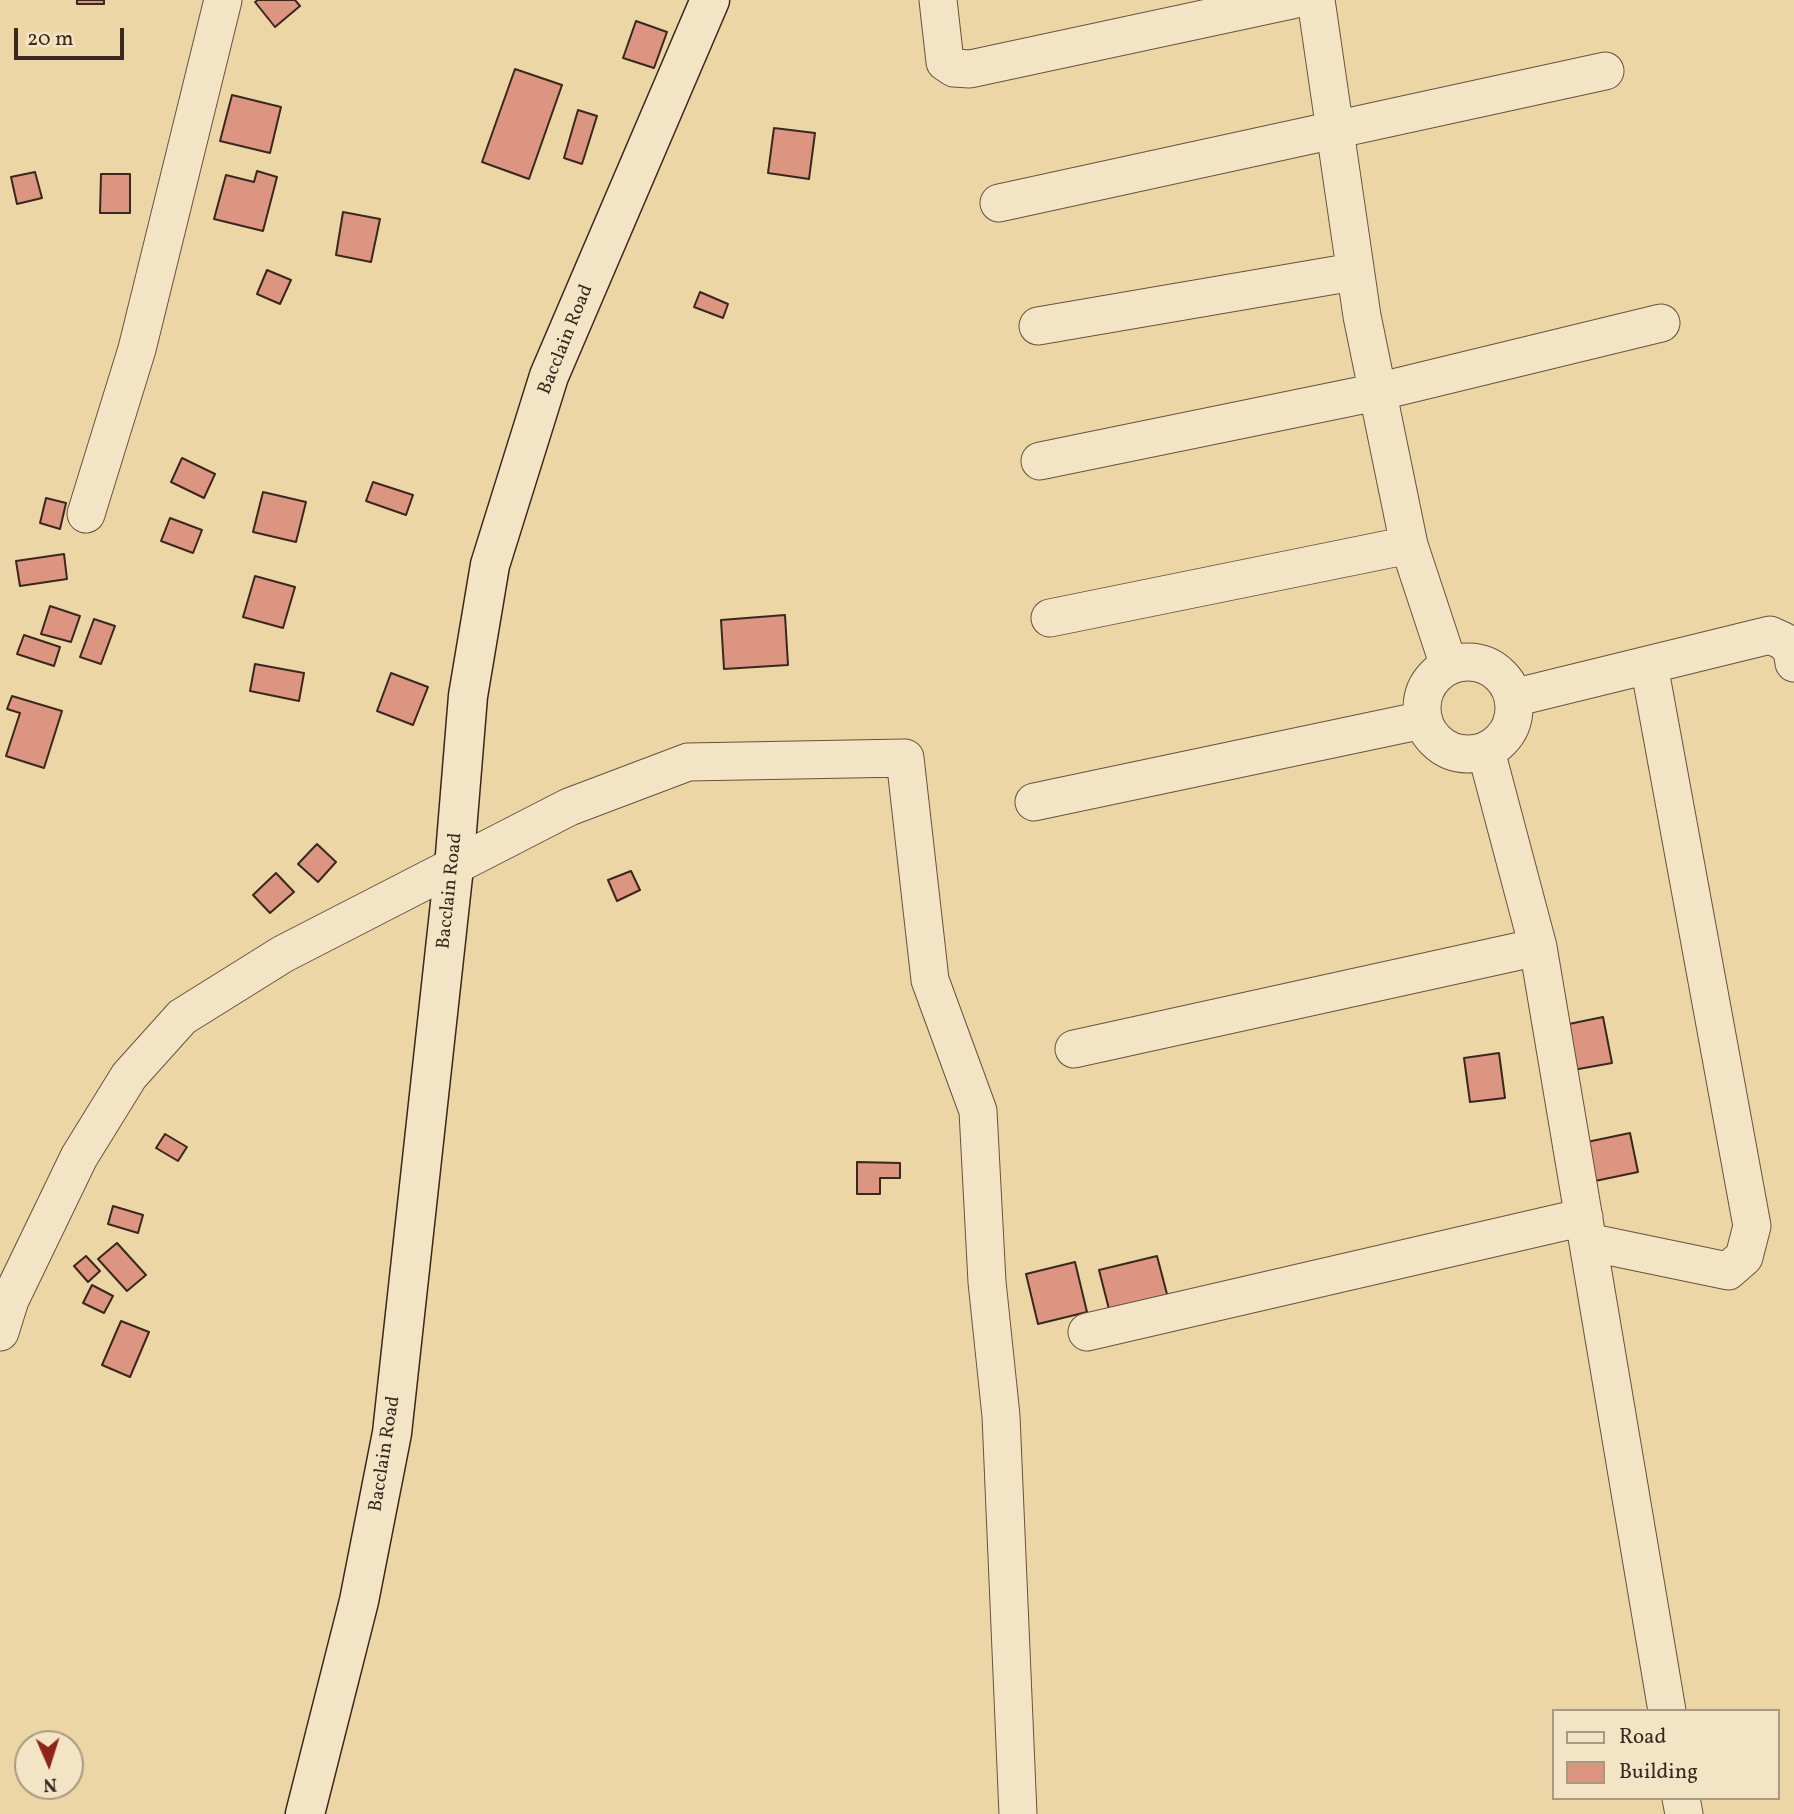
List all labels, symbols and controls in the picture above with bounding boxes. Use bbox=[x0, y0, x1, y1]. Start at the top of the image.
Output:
scale bar bbox=[18, 14, 128, 58]
text: 20 m bbox=[27, 25, 73, 54]
street label: Bacclain Road bbox=[535, 282, 599, 398]
street label: Bacclain Road bbox=[434, 832, 468, 950]
street label: Bacclain Road bbox=[366, 1395, 406, 1513]
legend bbox=[1552, 1709, 1780, 1800]
text: Road bbox=[1619, 1723, 1666, 1752]
north arrow bbox=[14, 1730, 84, 1800]
text: Building bbox=[1619, 1758, 1698, 1787]
text: N bbox=[42, 1771, 58, 1797]

